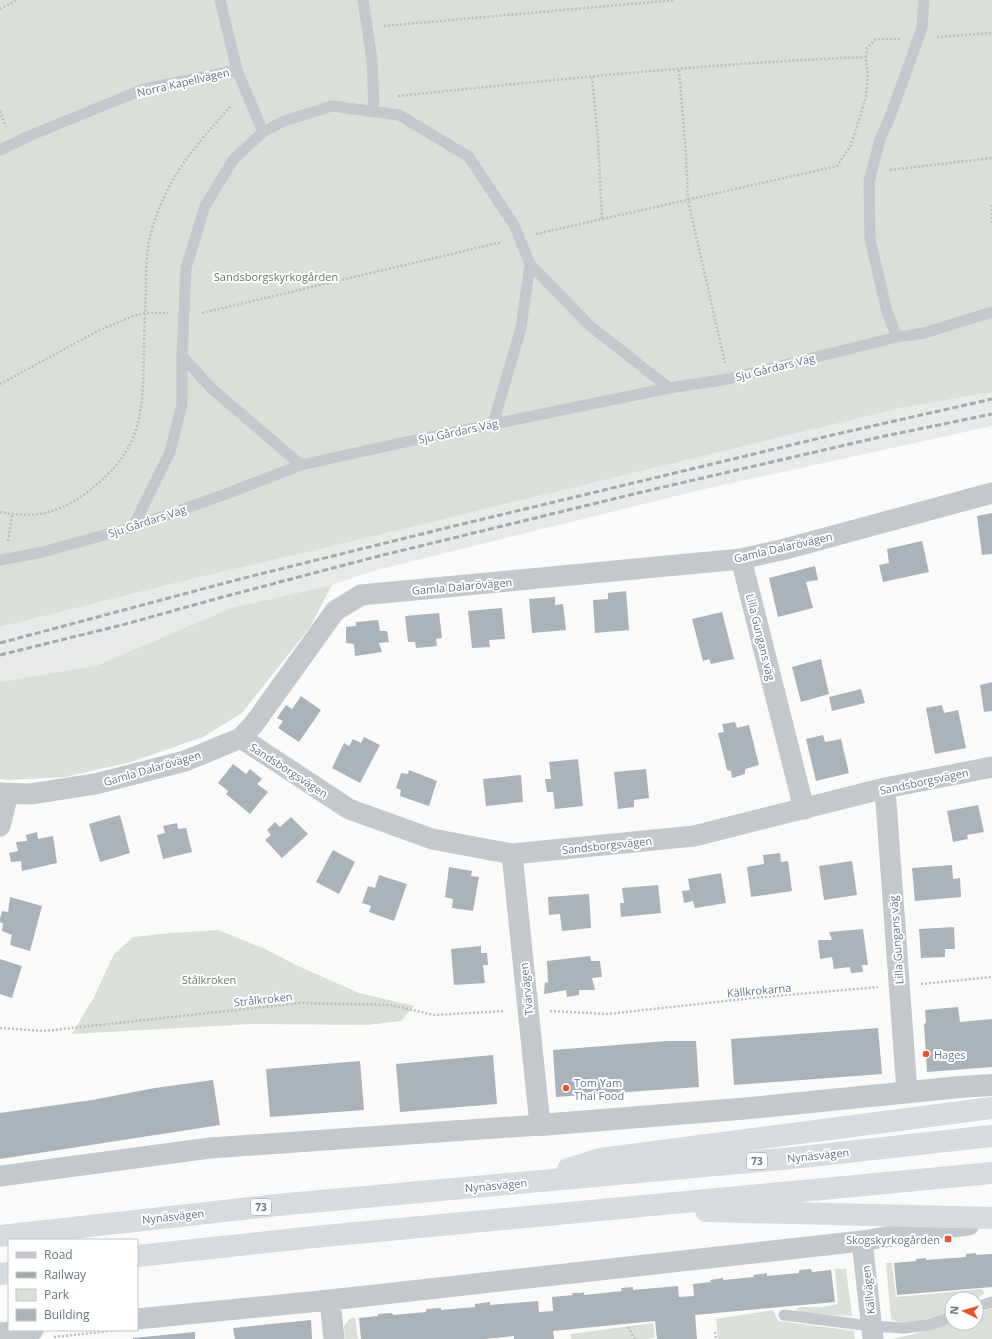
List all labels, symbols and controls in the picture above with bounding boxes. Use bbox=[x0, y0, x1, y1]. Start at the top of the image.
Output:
street label: Norra Kapellvägen bbox=[135, 64, 231, 100]
park label: Sandsborgskyrkogården bbox=[214, 269, 338, 284]
street label: Sju Gårdars Väg bbox=[734, 350, 816, 384]
street label: Sju Gårdars Väg bbox=[417, 415, 499, 447]
street label: Sju Gårdars Väg bbox=[106, 501, 188, 541]
street label: Gamla Dalarövägen bbox=[732, 528, 834, 566]
street label: Gamla Dalarövägen bbox=[411, 574, 513, 598]
street label: Lilla Gungans väg bbox=[743, 592, 779, 682]
street label: Sandsborgsvägen bbox=[247, 739, 331, 801]
street label: Gamla Dalarövägen bbox=[102, 747, 202, 789]
street label: Sandsborgsvägen bbox=[878, 764, 970, 798]
street label: Sandsborgsvägen bbox=[561, 833, 653, 857]
street label: Lilla Gungans väg bbox=[885, 895, 907, 985]
street label: Tvärvägen bbox=[516, 962, 536, 1016]
park label: Stålkroken bbox=[182, 972, 236, 987]
street label: Källkrokarna bbox=[726, 980, 792, 1000]
street label: Strålkroken bbox=[233, 988, 293, 1010]
place label: Hages bbox=[934, 1047, 966, 1062]
marker: Hages bbox=[921, 1049, 931, 1059]
place label: Tom Yam Thai Food bbox=[574, 1075, 624, 1103]
marker: Tom Yam Thai Food bbox=[561, 1083, 571, 1093]
street label: Nynäsvägen bbox=[786, 1144, 850, 1166]
road number: 73 bbox=[747, 1153, 767, 1169]
street label: Nynäsvägen bbox=[464, 1175, 528, 1195]
road number: 73 bbox=[251, 1199, 271, 1215]
street label: Nynäsvägen bbox=[141, 1205, 205, 1227]
place label: Skogskyrkogården bbox=[846, 1232, 940, 1247]
marker: Skogskyrkogården bbox=[943, 1234, 953, 1244]
legend bbox=[8, 1239, 138, 1331]
text: Road bbox=[44, 1246, 73, 1263]
street label: Källvägen bbox=[858, 1265, 878, 1315]
text: Railway bbox=[44, 1266, 87, 1283]
text: Park bbox=[44, 1286, 70, 1303]
north arrow bbox=[944, 1291, 984, 1331]
text: N bbox=[946, 1305, 961, 1315]
text: Building bbox=[44, 1306, 90, 1323]

